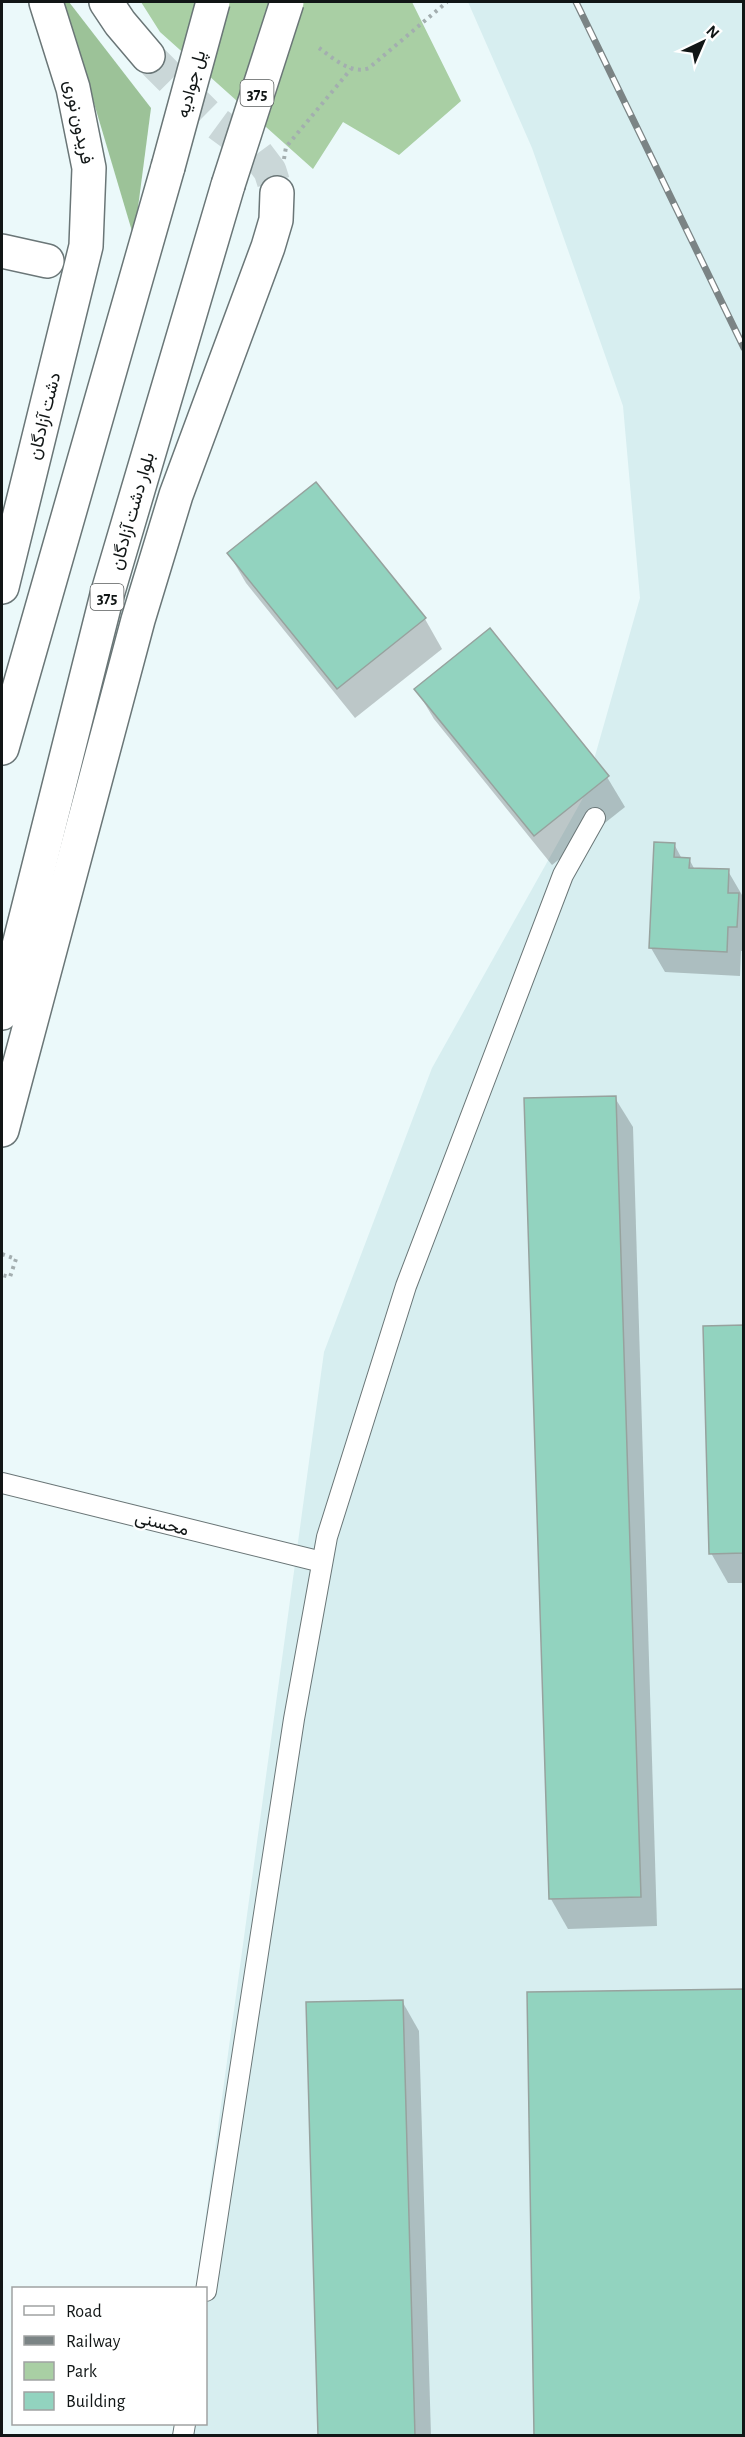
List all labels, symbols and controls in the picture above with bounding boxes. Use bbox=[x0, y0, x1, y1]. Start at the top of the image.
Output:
north arrow bbox=[673, 12, 733, 72]
text: N bbox=[703, 22, 722, 42]
street label: پل جوادیه bbox=[174, 49, 212, 120]
street label: فریدون نوری bbox=[59, 79, 96, 166]
road number: 375 bbox=[240, 80, 274, 106]
street label: دشت آزادگان bbox=[24, 371, 65, 462]
street label: بلوار دشت آزادگان bbox=[107, 450, 159, 572]
road number: 375 bbox=[90, 584, 124, 610]
street label: محسنی bbox=[133, 1509, 191, 1540]
legend bbox=[12, 2287, 207, 2425]
text: Road bbox=[66, 2303, 102, 2321]
text: Railway bbox=[66, 2333, 121, 2351]
text: Park bbox=[66, 2363, 98, 2381]
text: Building bbox=[66, 2393, 126, 2411]

